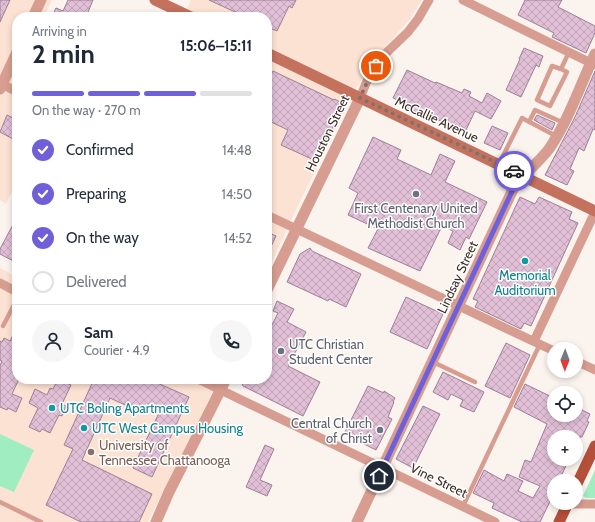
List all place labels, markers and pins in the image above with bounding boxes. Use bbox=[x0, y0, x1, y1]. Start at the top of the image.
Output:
pin bbox=[359, 49, 393, 83]
marker: First Centenary United Methodist Church bbox=[411, 189, 421, 199]
place label: First Centenary United Methodist Church bbox=[354, 200, 478, 231]
marker: Memorial Auditorium bbox=[520, 256, 530, 266]
place label: Memorial Auditorium bbox=[494, 267, 556, 298]
place label: UTC Christian Student Center bbox=[289, 336, 374, 367]
marker: UTC Christian Student Center bbox=[276, 346, 286, 356]
place label: UTC Boling Apartments bbox=[60, 400, 190, 416]
marker: UTC Boling Apartments bbox=[47, 403, 57, 413]
place label: Central Church of Christ bbox=[291, 415, 373, 446]
place label: UTC West Campus Housing bbox=[92, 420, 243, 436]
marker: UTC West Campus Housing bbox=[79, 423, 89, 433]
marker: Central Church of Christ bbox=[375, 425, 385, 435]
place label: University of Tennessee Chattanooga bbox=[99, 437, 231, 468]
marker: University of Tennessee Chattanooga bbox=[86, 447, 96, 457]
pin bbox=[362, 459, 396, 493]

